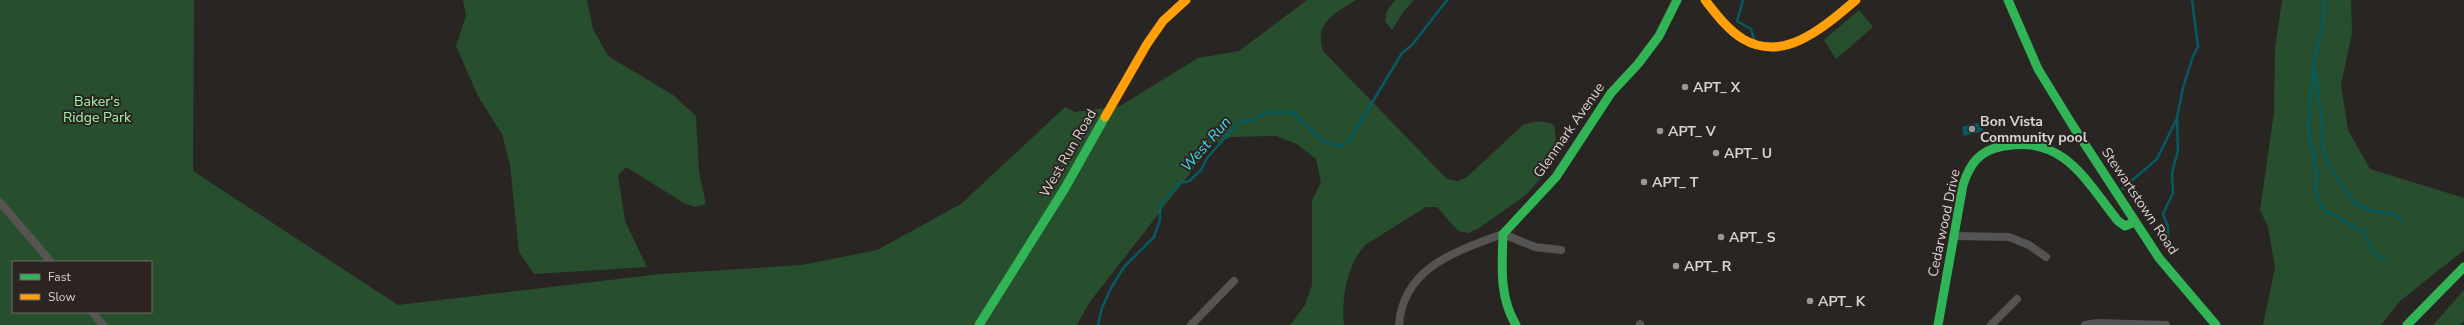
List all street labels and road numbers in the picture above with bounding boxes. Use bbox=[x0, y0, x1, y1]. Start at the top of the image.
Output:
street label: Glenmark Avenue bbox=[1529, 79, 1609, 181]
street label: West Run Road bbox=[1035, 106, 1101, 200]
street label: Stewartstown Road bbox=[2097, 144, 2183, 258]
street label: Cedarwood Drive bbox=[1923, 167, 1965, 279]

